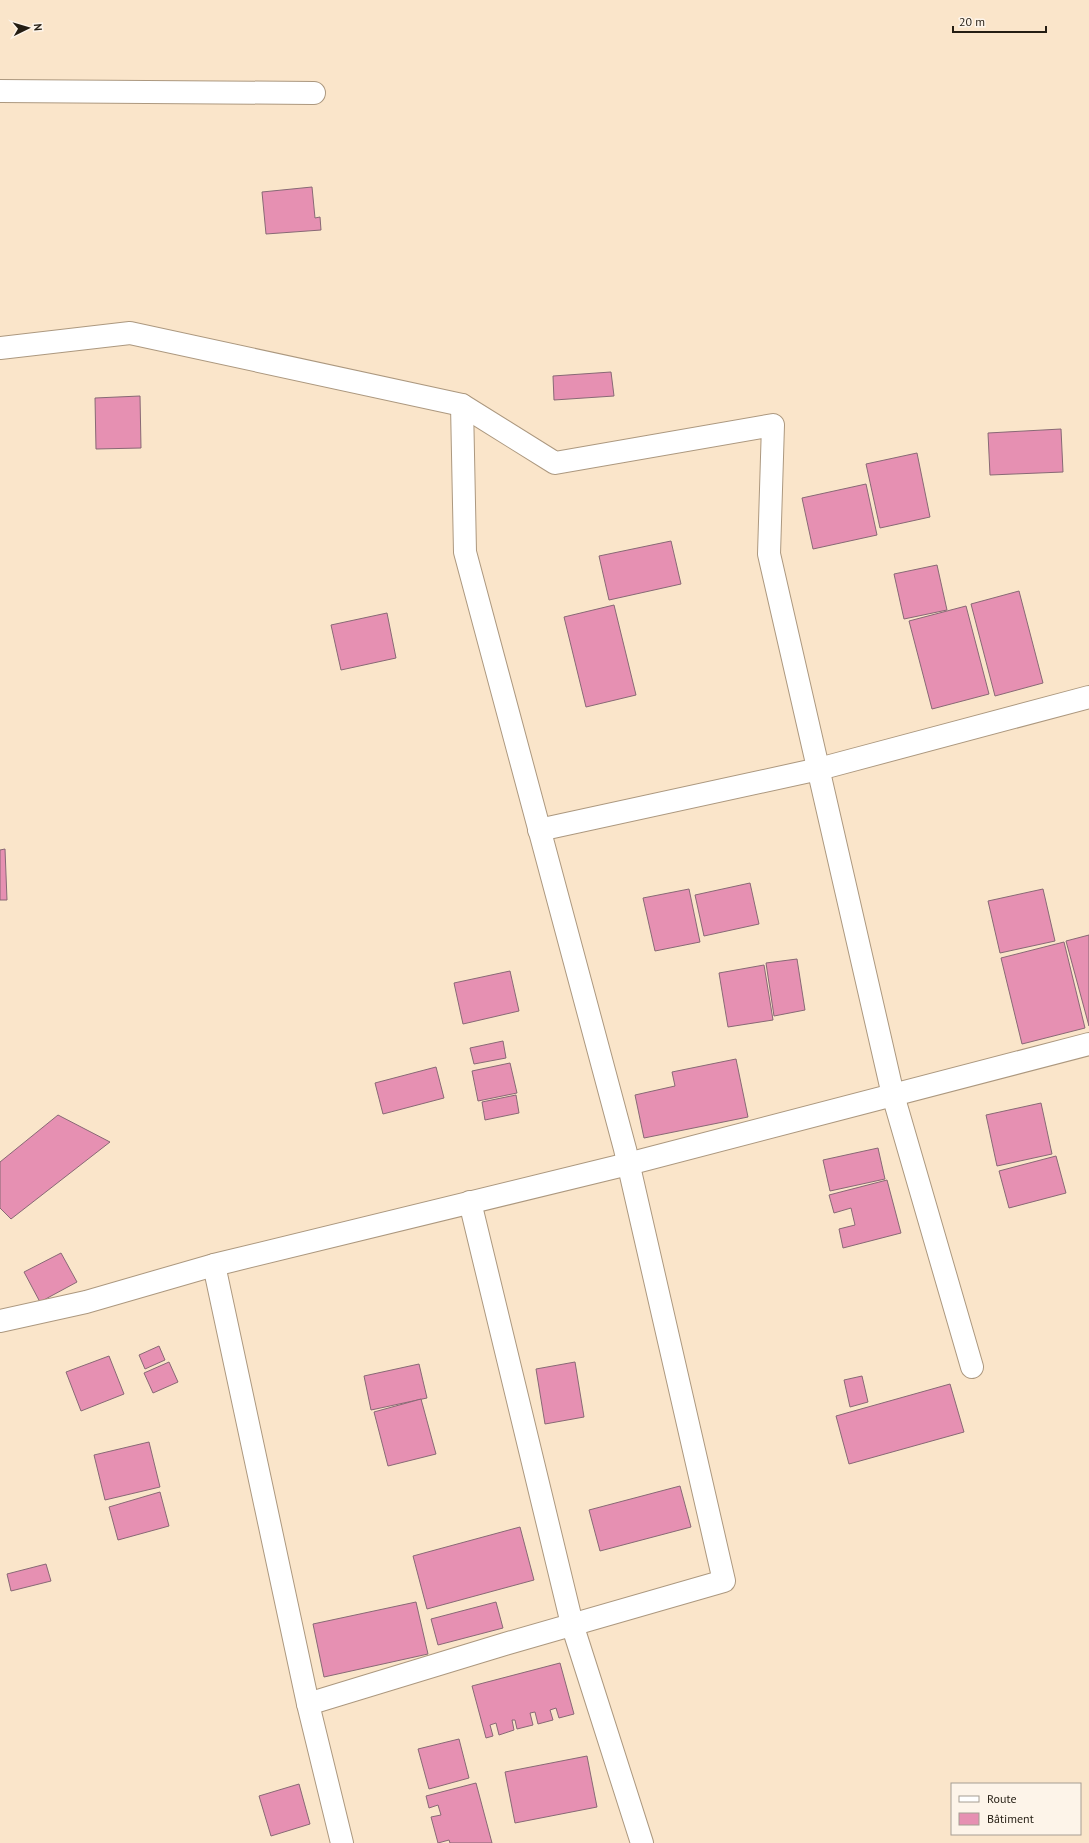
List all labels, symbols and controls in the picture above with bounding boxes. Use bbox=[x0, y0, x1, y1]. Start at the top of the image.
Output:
north arrow bbox=[8, 8, 48, 48]
scale bar bbox=[953, 8, 1046, 34]
text: 20 m bbox=[959, 14, 985, 29]
text: N bbox=[31, 23, 45, 31]
legend bbox=[951, 1783, 1081, 1835]
text: Route bbox=[987, 1791, 1017, 1806]
text: Bâtiment bbox=[987, 1811, 1034, 1826]

